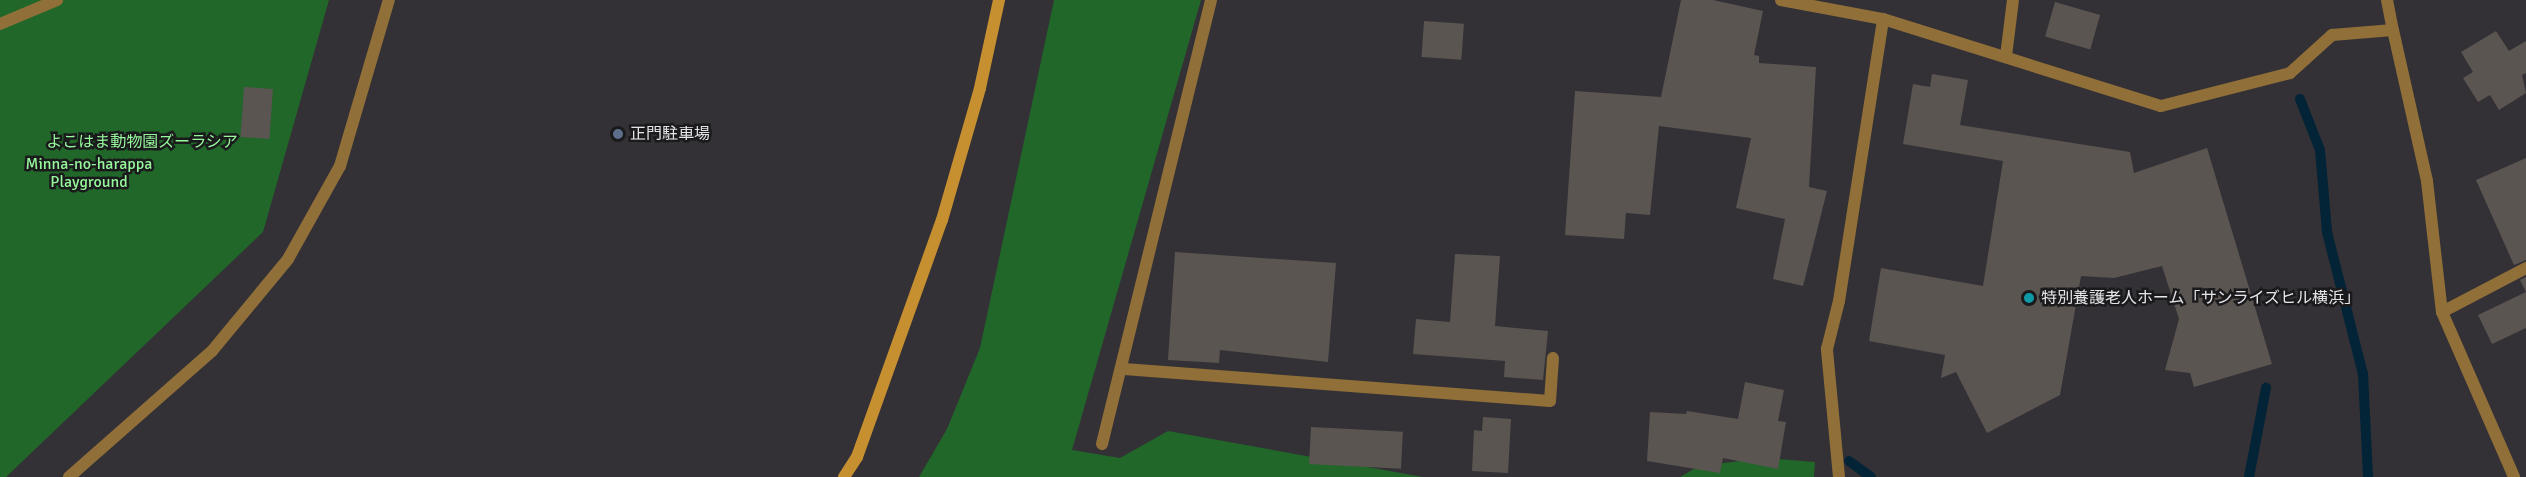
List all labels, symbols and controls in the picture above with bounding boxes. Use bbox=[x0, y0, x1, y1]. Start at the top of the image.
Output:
place label: 正門駐車場 bbox=[630, 124, 710, 144]
marker: 正門駐車場 bbox=[611, 127, 625, 141]
park label: よこはま動物園ズーラシア bbox=[46, 132, 238, 152]
park label: Minna-no-harappa Playground bbox=[26, 154, 152, 192]
place label: 特別養護老人ホーム「サンライズヒル横浜」 bbox=[2041, 288, 2361, 308]
marker: 特別養護老人ホーム「サンライズヒル横浜」 bbox=[2022, 291, 2036, 305]

